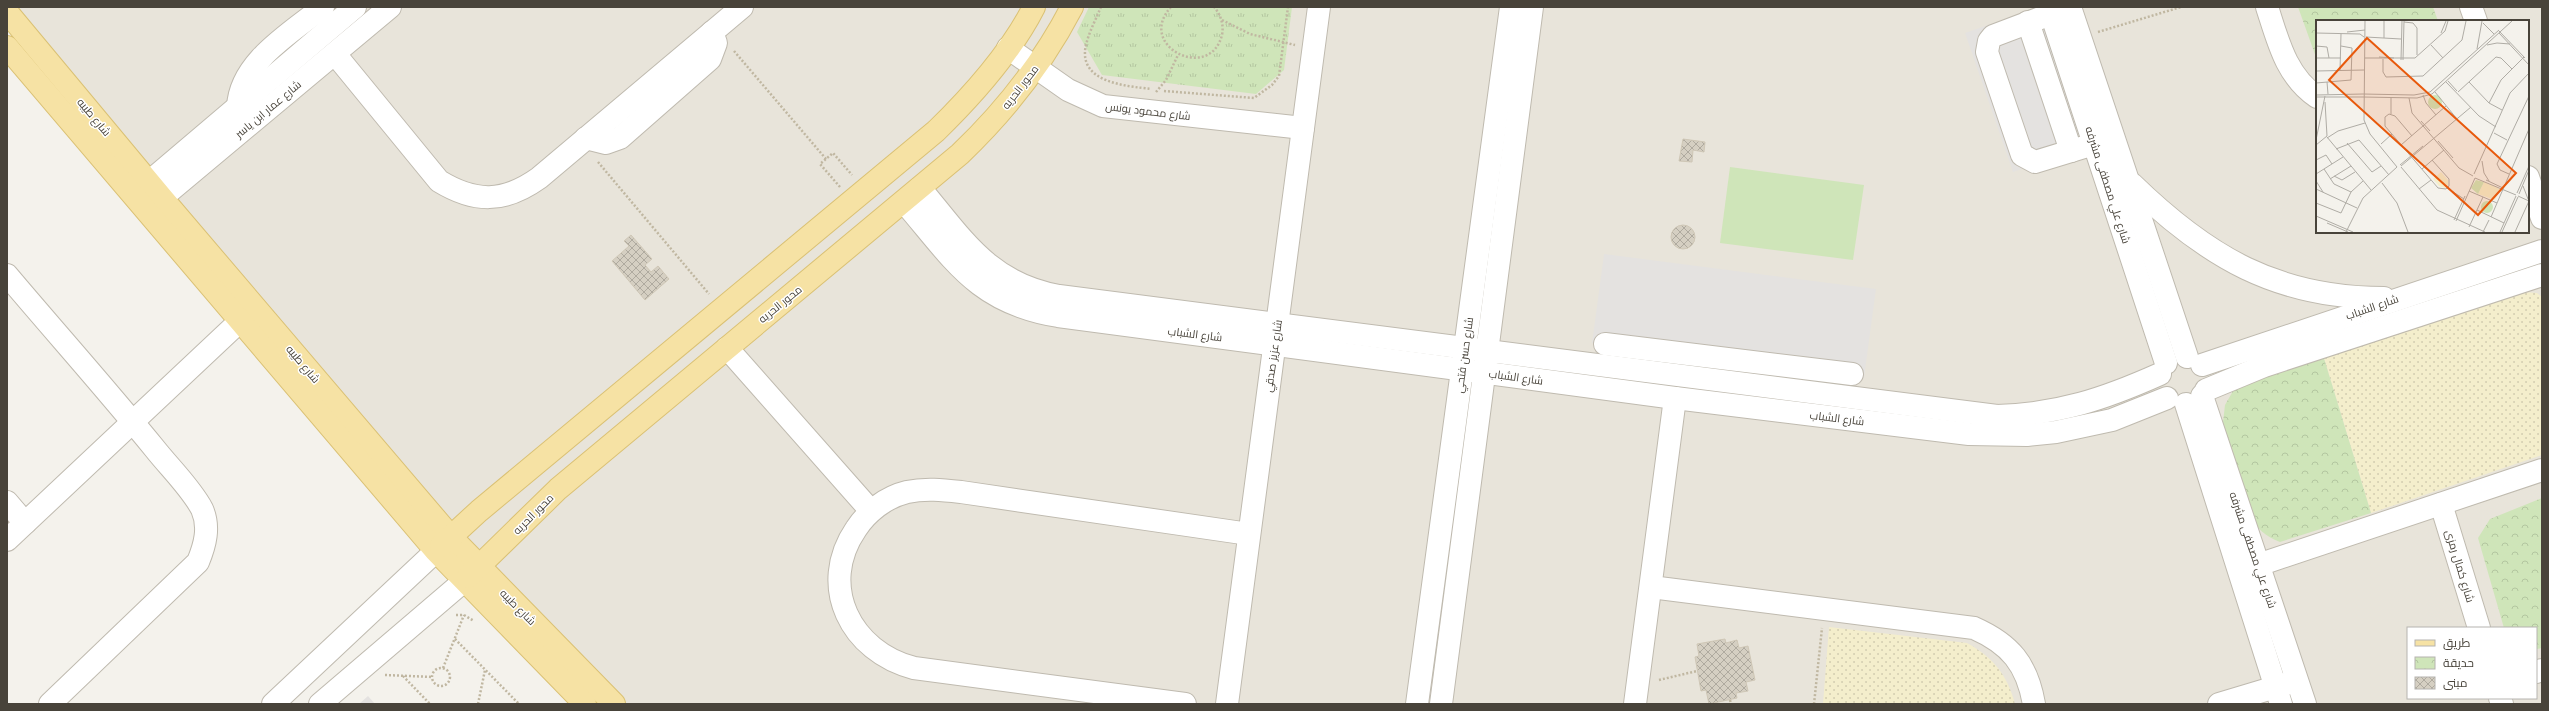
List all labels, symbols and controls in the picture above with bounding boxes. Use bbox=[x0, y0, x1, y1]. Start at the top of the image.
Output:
inset map bbox=[2316, 20, 2529, 233]
street label: محور الحريه bbox=[998, 62, 1042, 112]
street label: شارع عمار ابن ياسر bbox=[231, 77, 305, 142]
street label: شارع طيبه bbox=[73, 95, 114, 139]
street label: شارع محمود يونس bbox=[1104, 99, 1191, 124]
street label: شارع علي مصطفى مشرفه bbox=[2081, 125, 2134, 246]
street label: محور الحريه bbox=[755, 282, 805, 326]
street label: شارع الشباب bbox=[2344, 291, 2401, 323]
street label: شارع حسن فتحي bbox=[1452, 316, 1478, 394]
street label: شارع عزيز صدقي bbox=[1261, 319, 1287, 394]
street label: شارع الشباب bbox=[1167, 324, 1223, 345]
street label: شارع طيبه bbox=[282, 342, 323, 386]
street label: شارع الشباب bbox=[1488, 366, 1544, 389]
street label: شارع الشباب bbox=[1809, 408, 1865, 429]
street label: شارع علي مصطفى مشرفه bbox=[2225, 490, 2280, 611]
street label: محور الحريه bbox=[510, 491, 556, 537]
street label: شارع كمال رمزى bbox=[2441, 528, 2478, 604]
street label: شارع طيبه bbox=[496, 586, 539, 629]
legend bbox=[2407, 627, 2537, 699]
text: طريق bbox=[2443, 635, 2471, 651]
text: حديقة bbox=[2443, 655, 2474, 671]
text: مبنى bbox=[2443, 675, 2468, 691]

